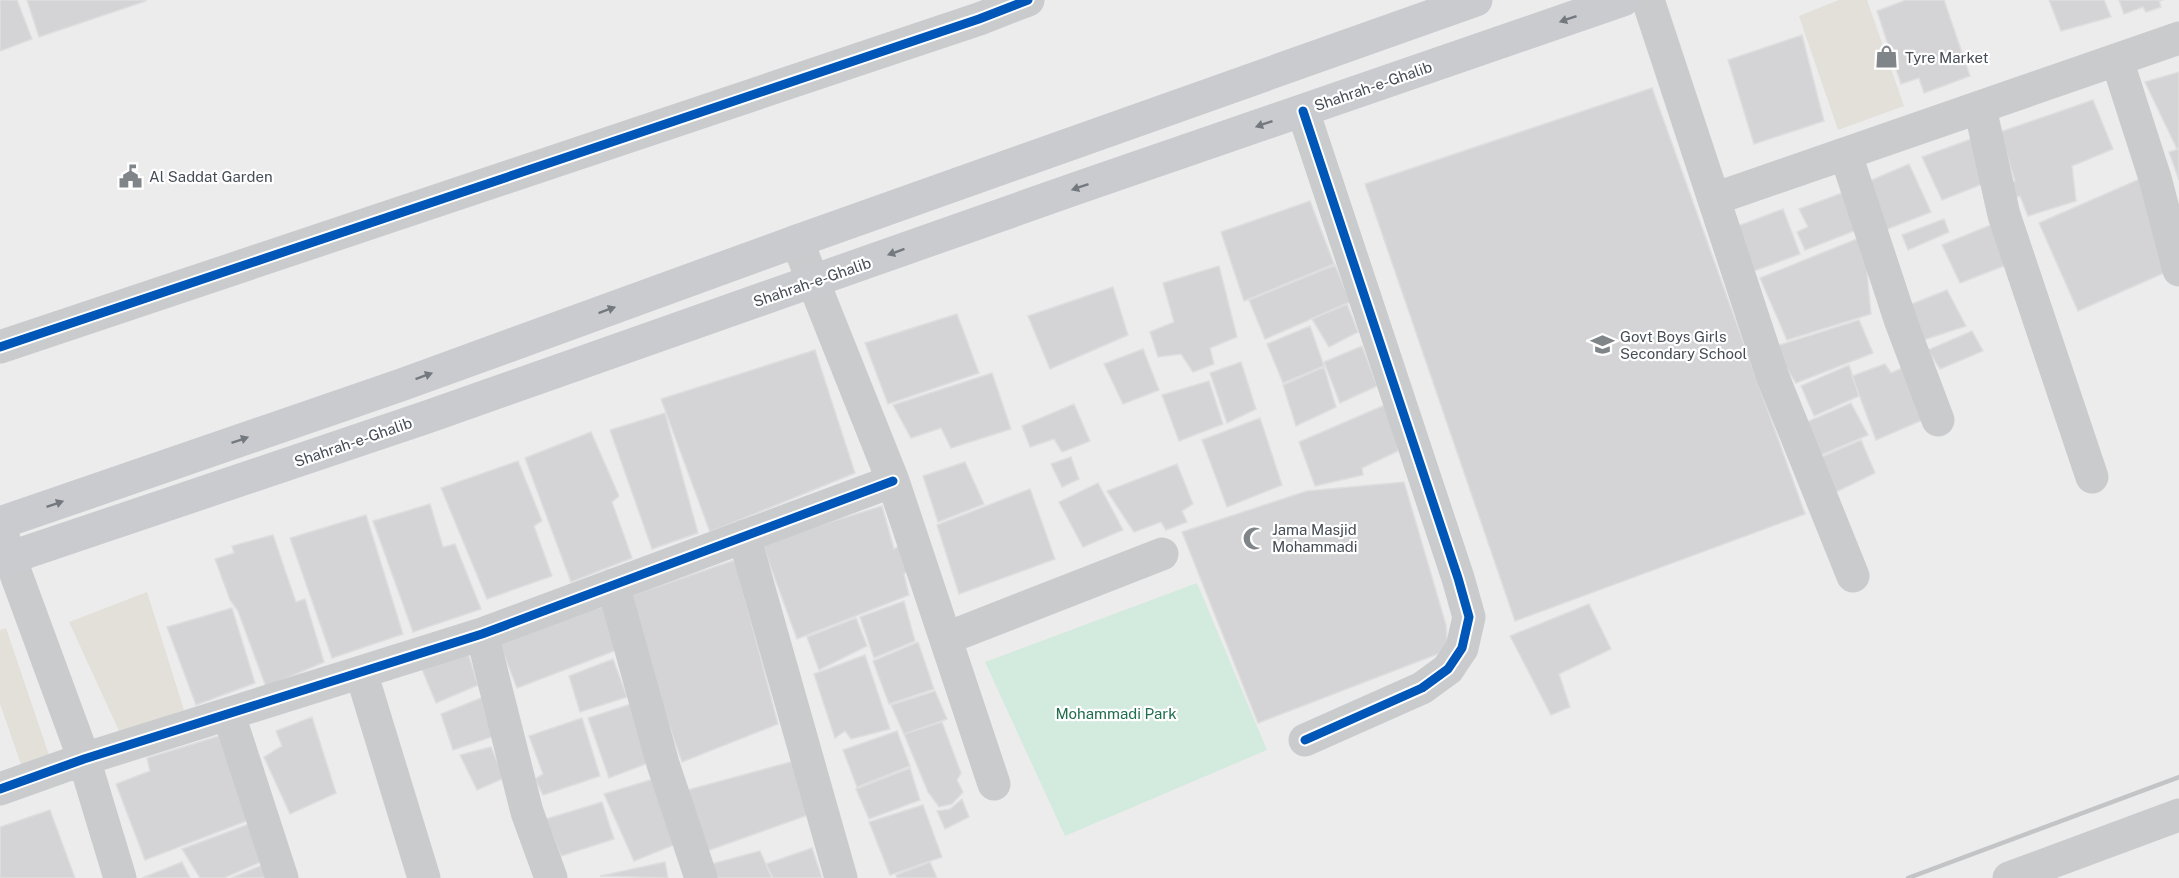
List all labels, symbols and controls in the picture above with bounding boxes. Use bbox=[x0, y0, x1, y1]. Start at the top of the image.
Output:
one-way arrow bbox=[1559, 15, 1577, 25]
shop icon: Tyre Market bbox=[1874, 44, 1900, 70]
place label: Tyre Market bbox=[1905, 49, 1989, 66]
street label: Shahrah-e-Ghalib bbox=[1312, 58, 1434, 114]
one-way arrow bbox=[1255, 119, 1273, 129]
public building icon: Al Saddat Garden bbox=[118, 163, 144, 189]
place label: Al Saddat Garden bbox=[149, 168, 273, 185]
one-way arrow bbox=[1071, 182, 1089, 192]
one-way arrow bbox=[887, 248, 905, 258]
street label: Shahrah-e-Ghalib bbox=[751, 254, 873, 310]
one-way arrow bbox=[598, 304, 616, 314]
place label: Govt Boys Girls Secondary School bbox=[1620, 328, 1747, 362]
school or university icon: Govt Boys Girls Secondary School bbox=[1589, 332, 1615, 358]
one-way arrow bbox=[415, 371, 433, 381]
street label: Shahrah-e-Ghalib bbox=[292, 414, 414, 470]
one-way arrow bbox=[231, 435, 249, 445]
one-way arrow bbox=[46, 498, 64, 508]
place label: Jama Masjid Mohammadi bbox=[1272, 521, 1358, 555]
mosque icon: Jama Masjid Mohammadi bbox=[1241, 525, 1267, 551]
park label: Mohammadi Park bbox=[1055, 705, 1177, 722]

